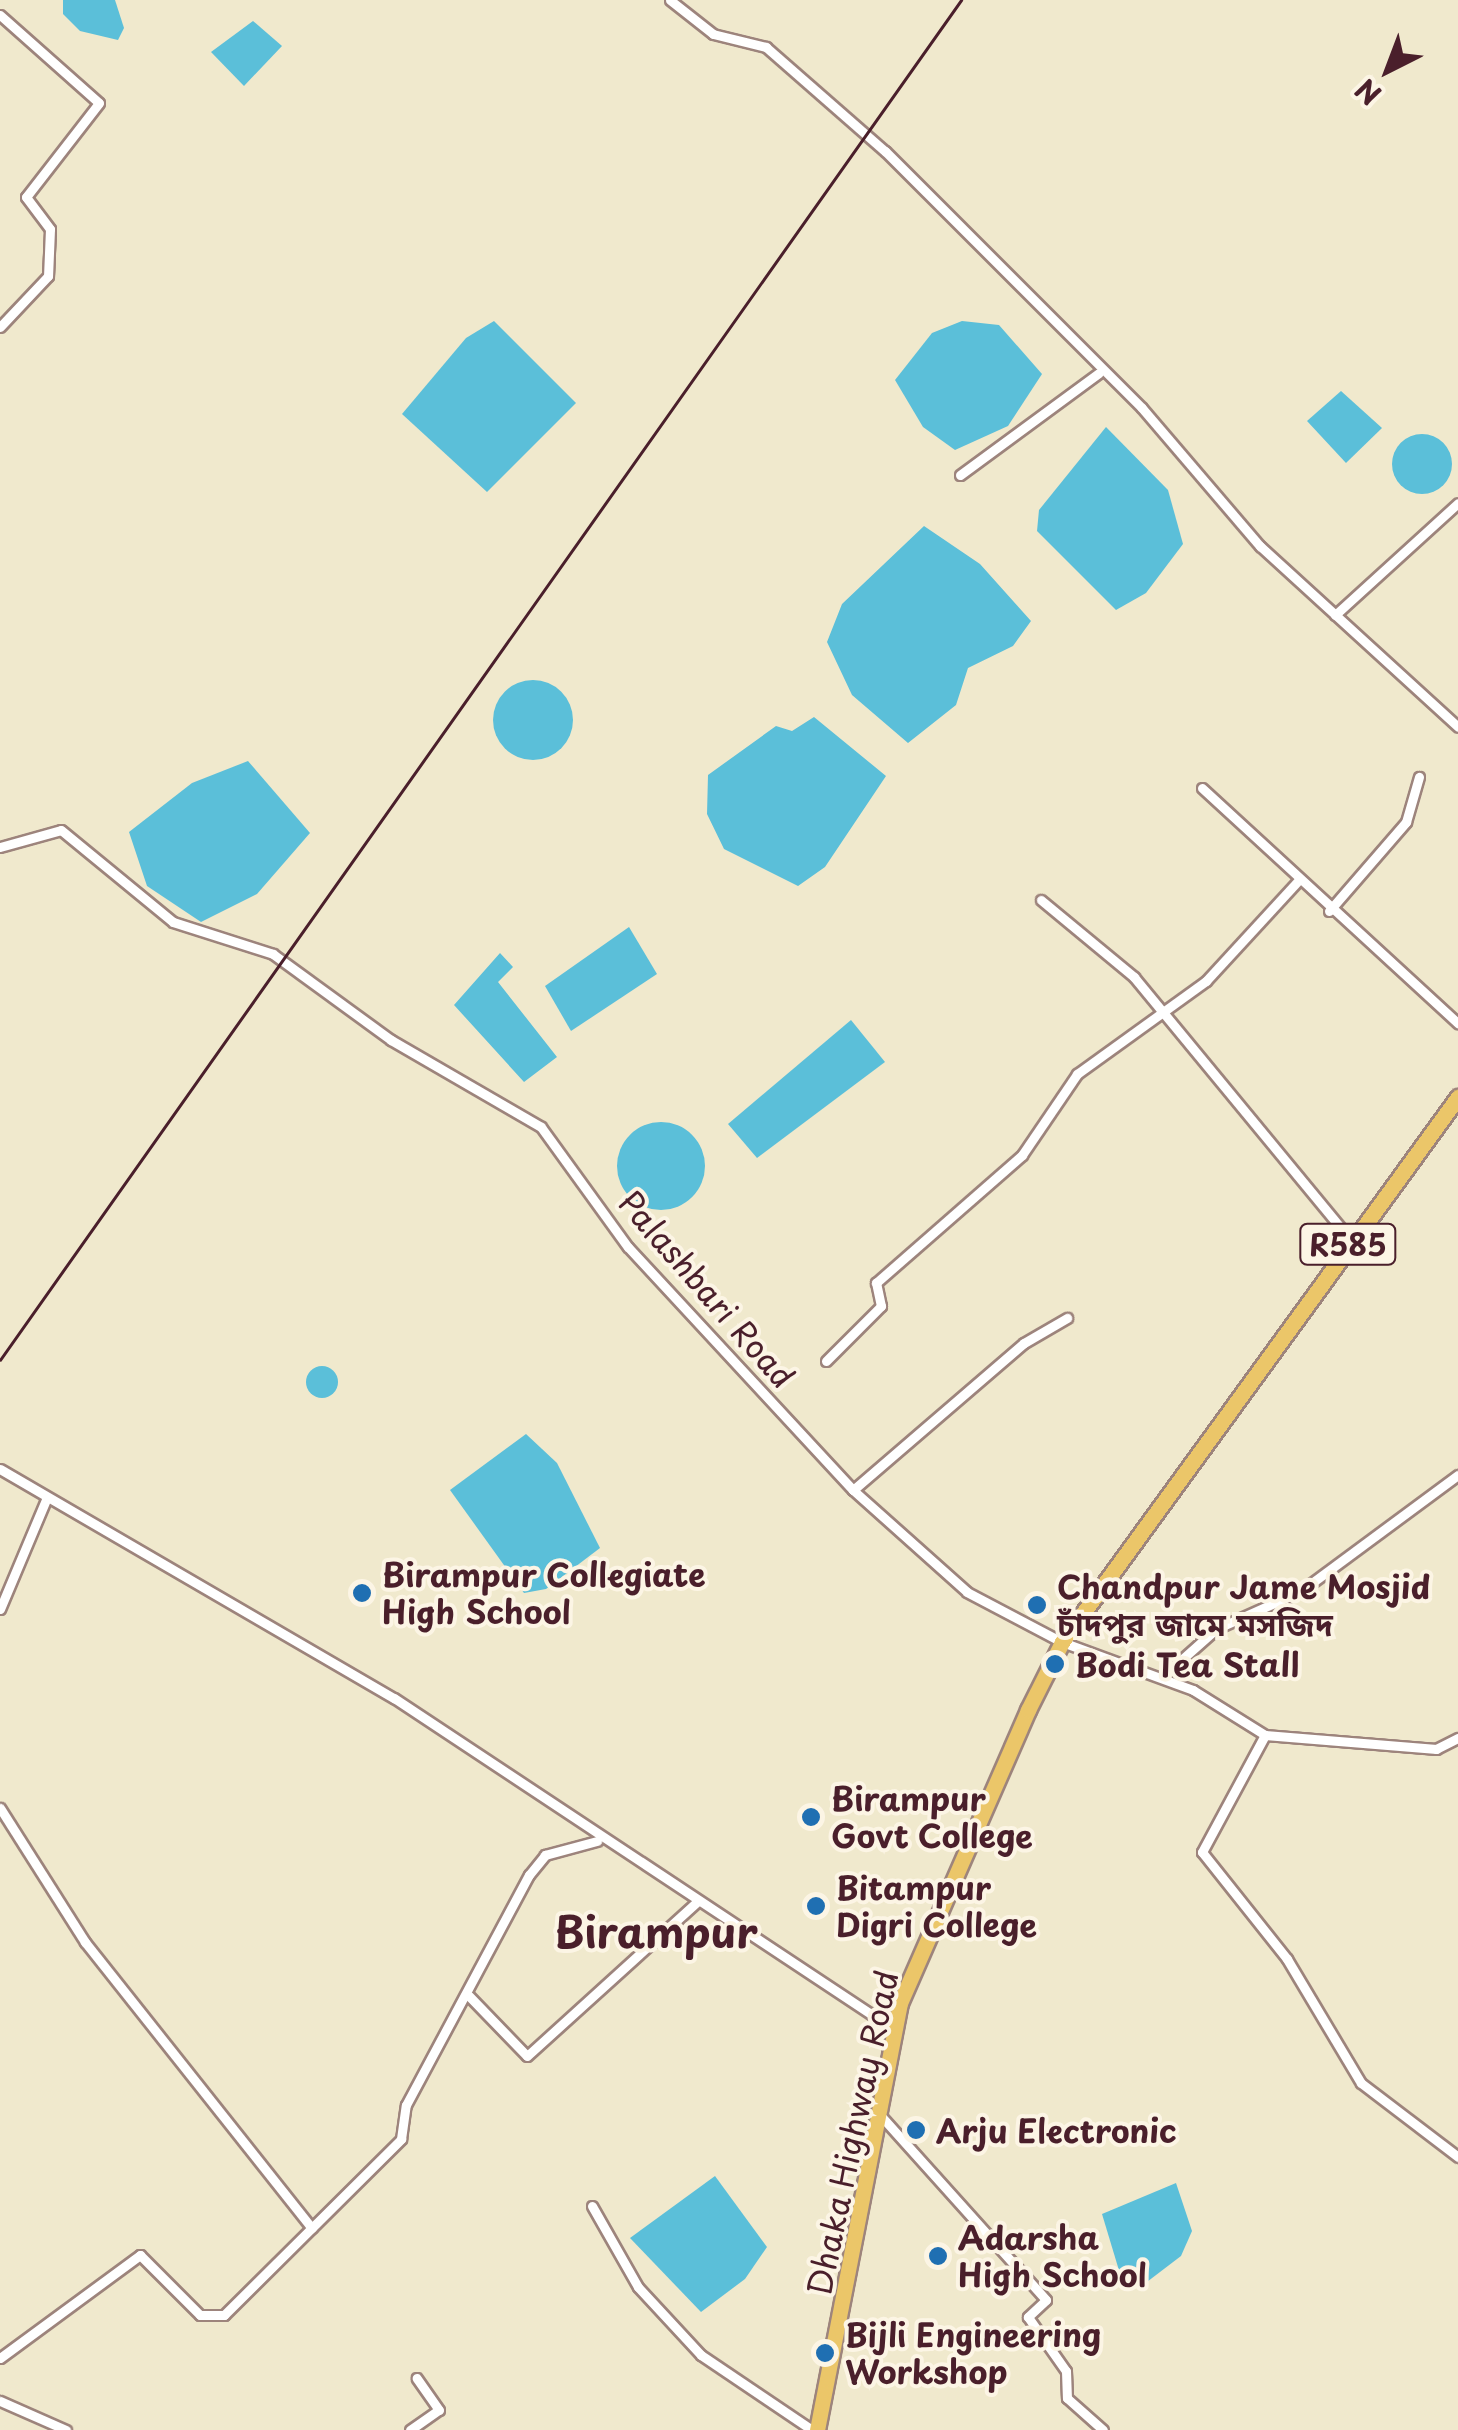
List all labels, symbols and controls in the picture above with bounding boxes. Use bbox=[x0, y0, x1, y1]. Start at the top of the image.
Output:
north arrow bbox=[1338, 20, 1438, 120]
text: N bbox=[1345, 69, 1390, 116]
street label: Palashbari Road bbox=[611, 1182, 803, 1396]
road number: R585 bbox=[1298, 1219, 1398, 1269]
place label: Birampur Collegiate High School bbox=[382, 1556, 706, 1631]
place label: Chandpur Jame Mosjid চাঁদপুর জামে মসজিদ bbox=[1057, 1568, 1432, 1643]
marker: Birampur Collegiate High School bbox=[351, 1582, 373, 1604]
marker: Chandpur Jame Mosjid চাঁদপুর জামে মসজিদ bbox=[1026, 1594, 1048, 1616]
place label: Bodi Tea Stall bbox=[1075, 1645, 1300, 1683]
marker: Bodi Tea Stall bbox=[1044, 1653, 1066, 1675]
place label: Birampur Govt College bbox=[831, 1780, 1034, 1855]
marker: Birampur Govt College bbox=[800, 1806, 822, 1828]
place label: Bitampur Digri College bbox=[836, 1869, 1040, 1944]
marker: Bitampur Digri College bbox=[805, 1895, 827, 1917]
district label: Birampur bbox=[554, 1906, 758, 1956]
street label: Dhaka Highway Road bbox=[798, 1965, 906, 2301]
place label: Arju Electronic bbox=[936, 2111, 1176, 2149]
marker: Arju Electronic bbox=[905, 2119, 927, 2141]
place label: Adarsha High School bbox=[958, 2219, 1148, 2294]
marker: Adarsha High School bbox=[927, 2245, 949, 2267]
place label: Bijli Engineering Workshop bbox=[845, 2316, 1103, 2391]
marker: Bijli Engineering Workshop bbox=[814, 2342, 836, 2364]

